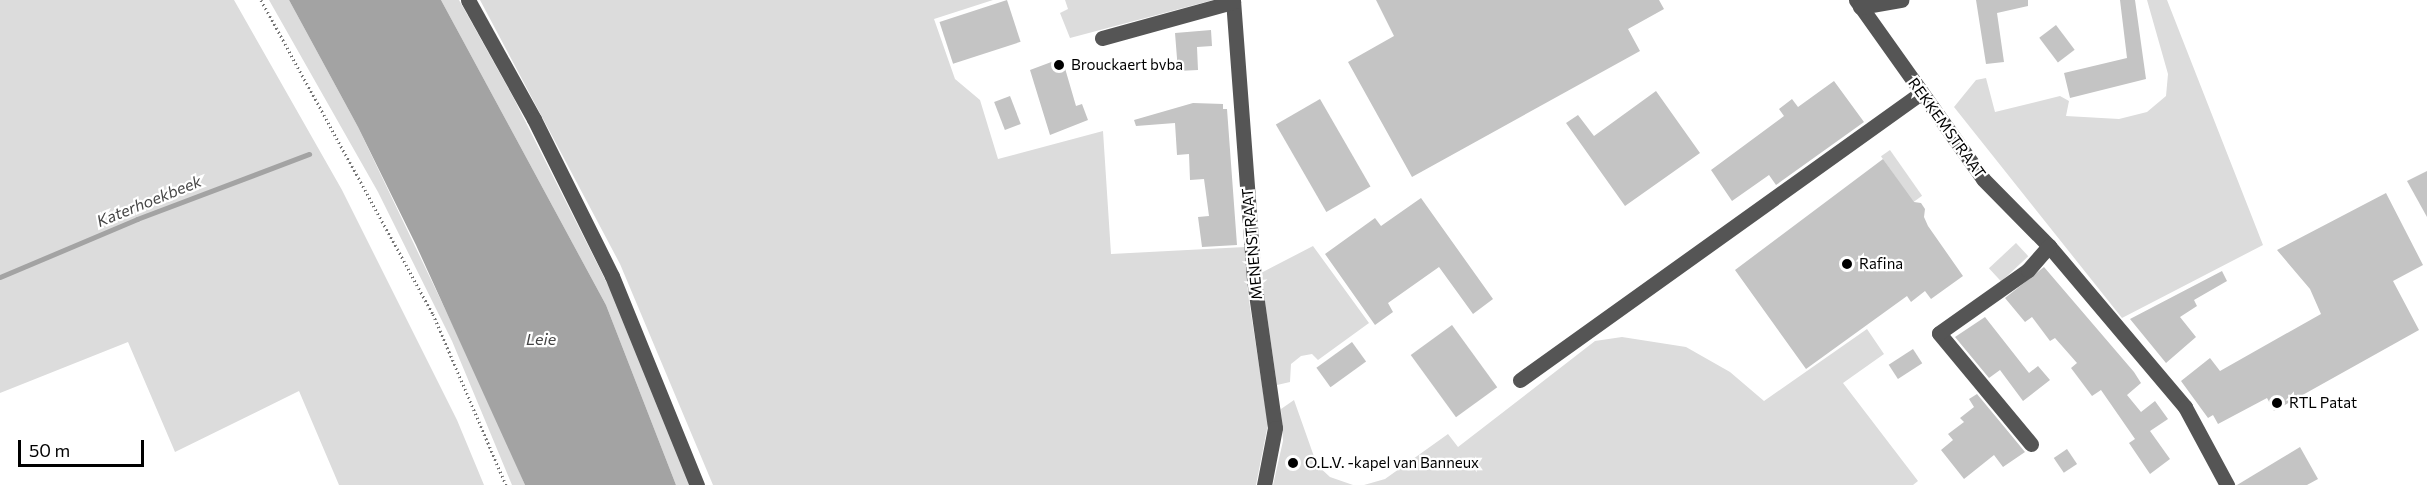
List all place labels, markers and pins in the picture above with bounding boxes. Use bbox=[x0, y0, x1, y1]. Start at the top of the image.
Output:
place label: Brouckaert bvba bbox=[1071, 56, 1183, 74]
marker: Brouckaert bvba bbox=[1052, 58, 1066, 72]
place label: Rafina bbox=[1859, 255, 1903, 273]
marker: Rafina bbox=[1840, 257, 1854, 271]
place label: RTL Patat bbox=[2289, 394, 2357, 412]
marker: RTL Patat bbox=[2270, 396, 2284, 410]
place label: O.L.V. -kapel van Banneux bbox=[1305, 454, 1479, 472]
marker: O.L.V. -kapel van Banneux bbox=[1286, 456, 1300, 470]

